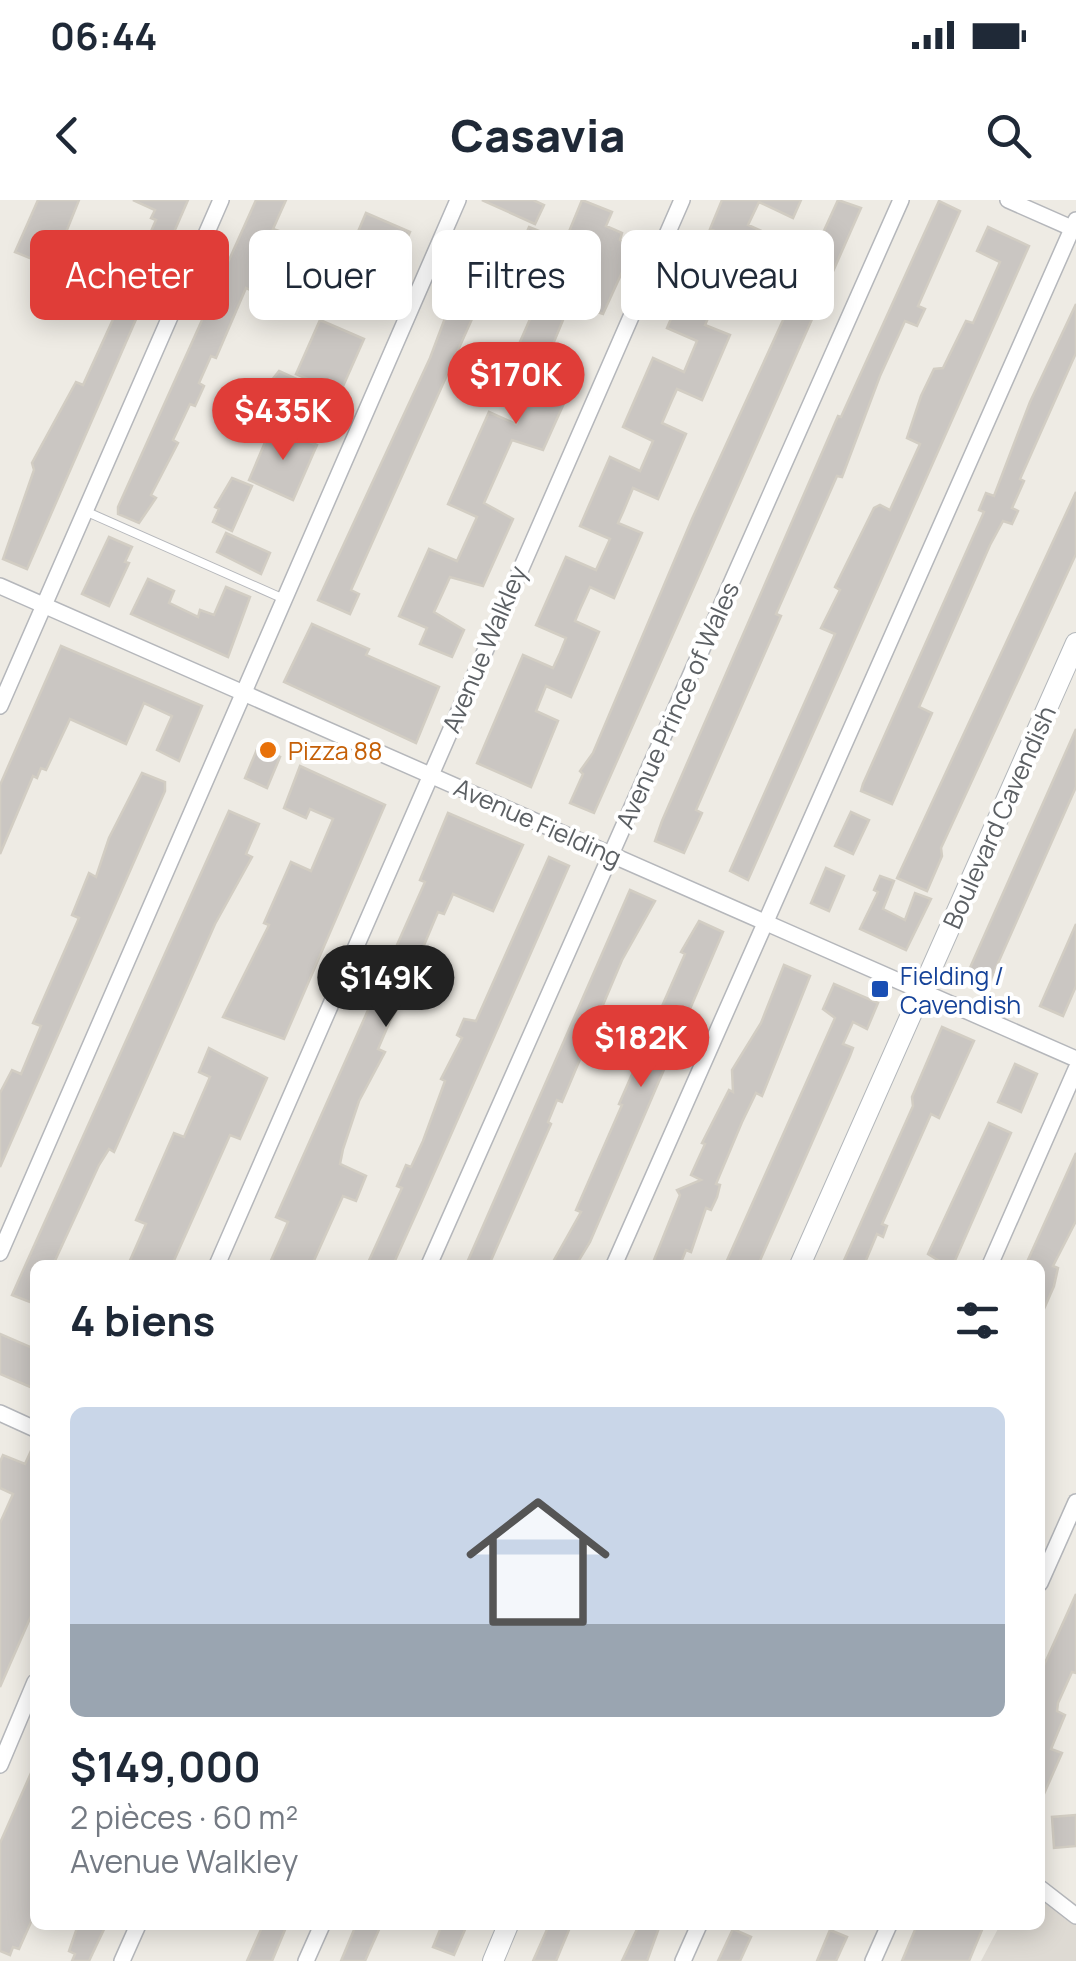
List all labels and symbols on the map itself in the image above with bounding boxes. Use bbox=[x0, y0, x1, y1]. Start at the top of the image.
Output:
pin: $170K bbox=[446, 342, 586, 427]
pin: $435K bbox=[213, 378, 353, 463]
street label: Avenue Walkley bbox=[433, 560, 535, 738]
street label: Avenue Prince of Wales bbox=[607, 576, 747, 834]
street label: Boulevard Cavendish bbox=[934, 700, 1064, 934]
place label: Pizza 88 bbox=[288, 733, 383, 768]
marker: Pizza 88 bbox=[257, 739, 279, 761]
street label: Avenue Fielding bbox=[449, 769, 627, 875]
pin: $149K bbox=[316, 945, 456, 1030]
place label: Fielding / Cavendish bbox=[900, 958, 1021, 1022]
marker: Fielding / Cavendish bbox=[869, 978, 891, 1000]
pin: $182K bbox=[571, 1005, 711, 1090]

